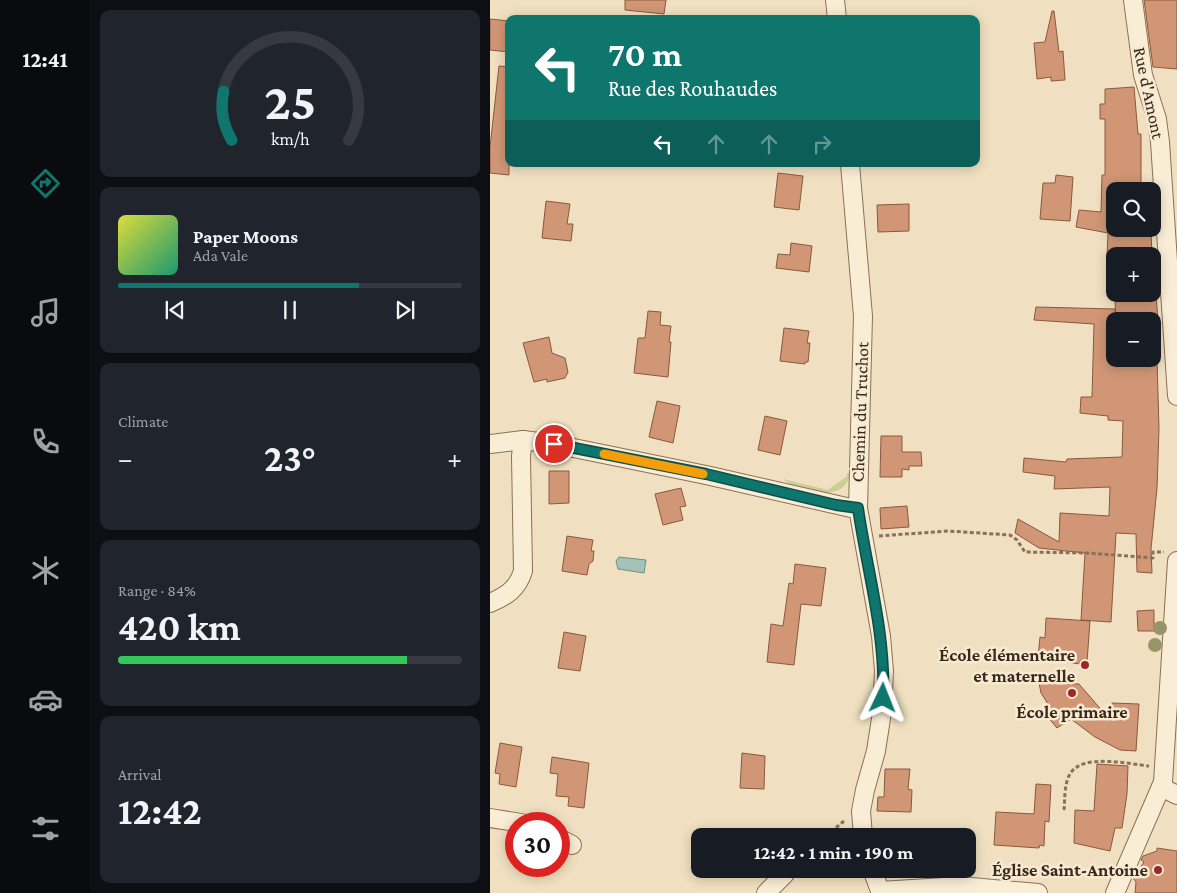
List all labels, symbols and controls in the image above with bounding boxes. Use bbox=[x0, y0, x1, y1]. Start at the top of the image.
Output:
icon: left bbox=[525, 35, 590, 100]
text: 70 m bbox=[608, 35, 682, 74]
street label: Rue d'Amont bbox=[1130, 45, 1169, 142]
text: 12:41 bbox=[22, 47, 68, 72]
text: 25 bbox=[264, 72, 316, 130]
text: Rue des Rouhaudes bbox=[608, 76, 777, 101]
text: km/h bbox=[271, 129, 310, 149]
icon: left bbox=[649, 130, 677, 158]
icon: ahead bbox=[702, 130, 730, 158]
icon: ahead bbox=[755, 130, 783, 158]
icon: right bbox=[808, 130, 836, 158]
icon: directions bbox=[28, 166, 63, 201]
map controls bbox=[1106, 182, 1161, 367]
button: search bbox=[1106, 182, 1161, 237]
text: Paper Moons bbox=[193, 226, 298, 247]
text: Ada Vale bbox=[193, 247, 248, 264]
button: + bbox=[1106, 247, 1161, 302]
icon: music bbox=[28, 295, 63, 330]
icon: previous bbox=[161, 296, 189, 324]
icon: pause bbox=[276, 296, 304, 324]
icon: next bbox=[391, 296, 419, 324]
button: − bbox=[1106, 312, 1161, 367]
street label: Chemin du Truchot bbox=[848, 340, 872, 483]
text: Climate bbox=[118, 413, 168, 430]
pin bbox=[533, 423, 575, 465]
icon: phone bbox=[28, 424, 63, 459]
icon: arrive bbox=[540, 430, 568, 458]
text: 23° bbox=[264, 437, 316, 479]
text: − bbox=[118, 443, 133, 474]
text: + bbox=[447, 443, 462, 474]
icon: climate bbox=[28, 553, 63, 588]
text: Range · 84% bbox=[118, 582, 196, 599]
text: 420 km bbox=[118, 606, 241, 648]
place label: École élémentaire et maternelle bbox=[939, 645, 1075, 686]
marker: École élémentaire et maternelle bbox=[1079, 659, 1091, 671]
position arrow bbox=[856, 671, 908, 723]
icon: car bbox=[28, 682, 63, 717]
marker: École primaire bbox=[1066, 687, 1078, 699]
place label: École primaire bbox=[1016, 702, 1128, 722]
text: Arrival bbox=[118, 766, 162, 783]
text: 12:42 bbox=[118, 790, 202, 832]
icon: filters bbox=[28, 811, 63, 846]
speed limit sign: 30 bbox=[505, 812, 570, 877]
text: 12:42 · 1 min · 190 m bbox=[754, 842, 913, 863]
place label: Église Saint-Antoine bbox=[992, 860, 1148, 880]
marker: Église Saint-Antoine bbox=[1152, 864, 1164, 876]

